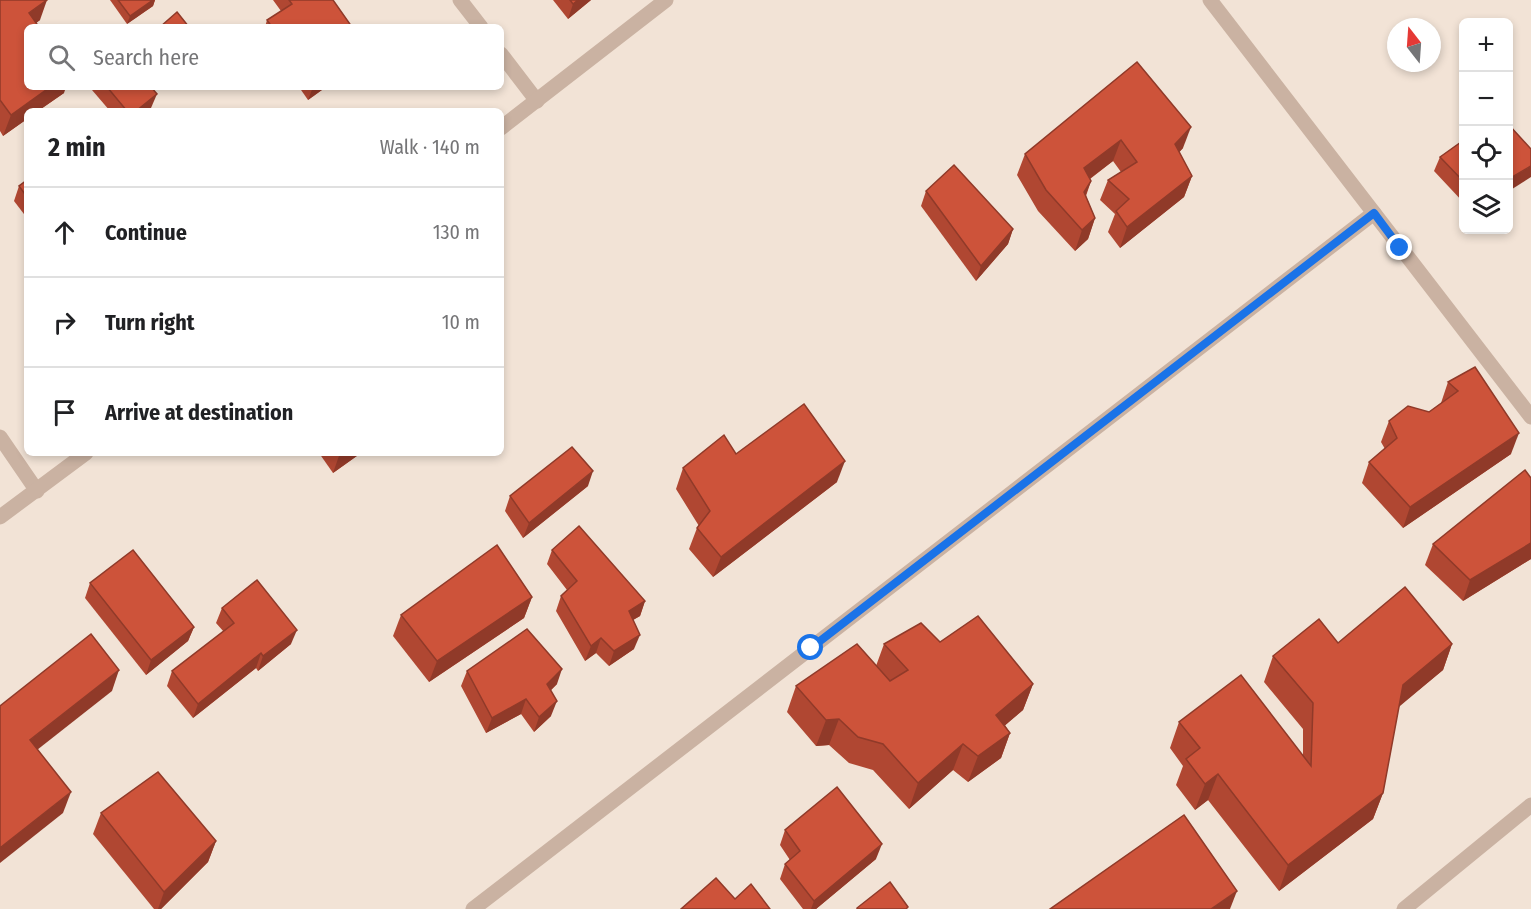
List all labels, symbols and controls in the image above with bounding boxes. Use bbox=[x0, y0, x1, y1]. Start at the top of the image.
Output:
north arrow bbox=[1387, 18, 1441, 72]
map controls bbox=[1459, 18, 1513, 234]
button: + bbox=[1459, 18, 1513, 72]
search box bbox=[24, 24, 504, 90]
icon: search bbox=[45, 41, 78, 74]
text: Search here bbox=[93, 44, 199, 71]
button: − bbox=[1459, 72, 1513, 126]
button: locate bbox=[1459, 126, 1513, 180]
text: 2 min bbox=[48, 132, 106, 163]
text: Walk · 140 m bbox=[380, 135, 480, 159]
button: layers bbox=[1459, 180, 1513, 234]
icon: ahead bbox=[48, 216, 81, 249]
text: Continue bbox=[105, 219, 187, 246]
text: 130 m bbox=[433, 220, 480, 244]
route end bbox=[1386, 234, 1412, 260]
icon: right bbox=[48, 306, 81, 339]
text: Turn right bbox=[105, 309, 194, 336]
text: 10 m bbox=[442, 310, 480, 334]
icon: arrive bbox=[48, 396, 81, 429]
text: Arrive at destination bbox=[105, 399, 293, 426]
route start bbox=[797, 634, 823, 660]

